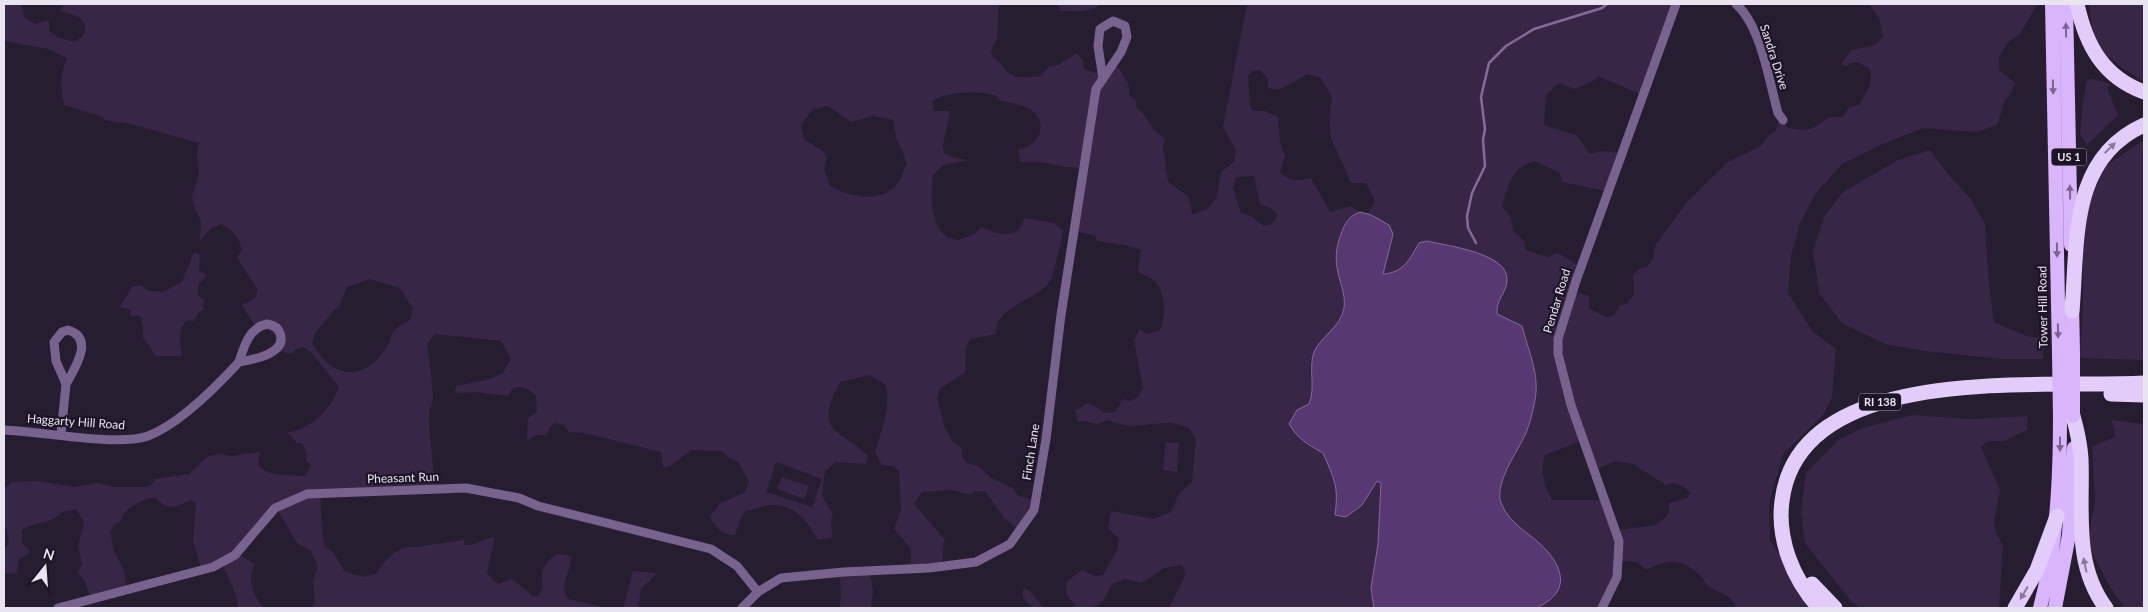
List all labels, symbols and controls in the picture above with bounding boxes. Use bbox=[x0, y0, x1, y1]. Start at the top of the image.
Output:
one-way arrow bbox=[2062, 21, 2070, 37]
street label: Sandra Drive bbox=[1757, 22, 1792, 91]
one-way arrow bbox=[2050, 80, 2058, 96]
one-way arrow bbox=[2104, 142, 2116, 154]
road number: US 1 bbox=[2052, 148, 2086, 166]
one-way arrow bbox=[2066, 184, 2074, 200]
one-way arrow bbox=[2053, 242, 2061, 258]
street label: Tower Hill Road bbox=[2034, 266, 2051, 348]
street label: Pendar Road bbox=[1540, 267, 1573, 335]
one-way arrow bbox=[2055, 323, 2063, 339]
road number: RI 138 bbox=[1859, 394, 1901, 411]
street label: Haggarty Hill Road bbox=[26, 411, 126, 432]
street label: Finch Lane bbox=[1019, 423, 1042, 481]
one-way arrow bbox=[2056, 437, 2064, 453]
street label: Pheasant Run bbox=[367, 469, 439, 486]
north arrow bbox=[20, 542, 70, 592]
text: N bbox=[41, 544, 57, 564]
one-way arrow bbox=[2081, 556, 2089, 572]
one-way arrow bbox=[2020, 587, 2029, 600]

